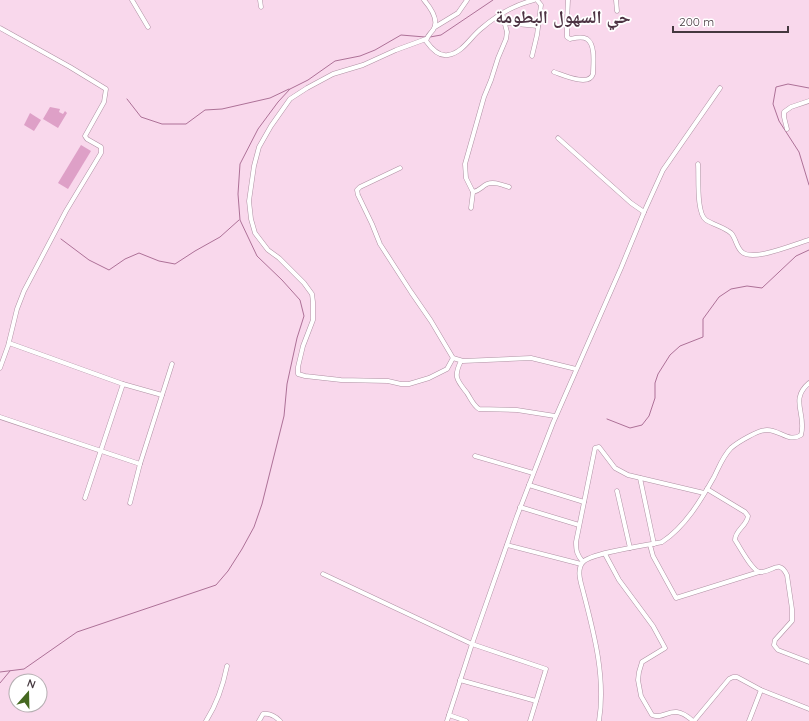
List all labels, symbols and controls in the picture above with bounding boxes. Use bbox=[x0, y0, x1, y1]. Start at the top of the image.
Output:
district label: حي السهول البطومة bbox=[495, 5, 631, 31]
scale bar bbox=[673, 8, 788, 34]
text: 200 m bbox=[679, 14, 714, 29]
north arrow bbox=[8, 673, 48, 713]
text: N bbox=[25, 676, 38, 692]

